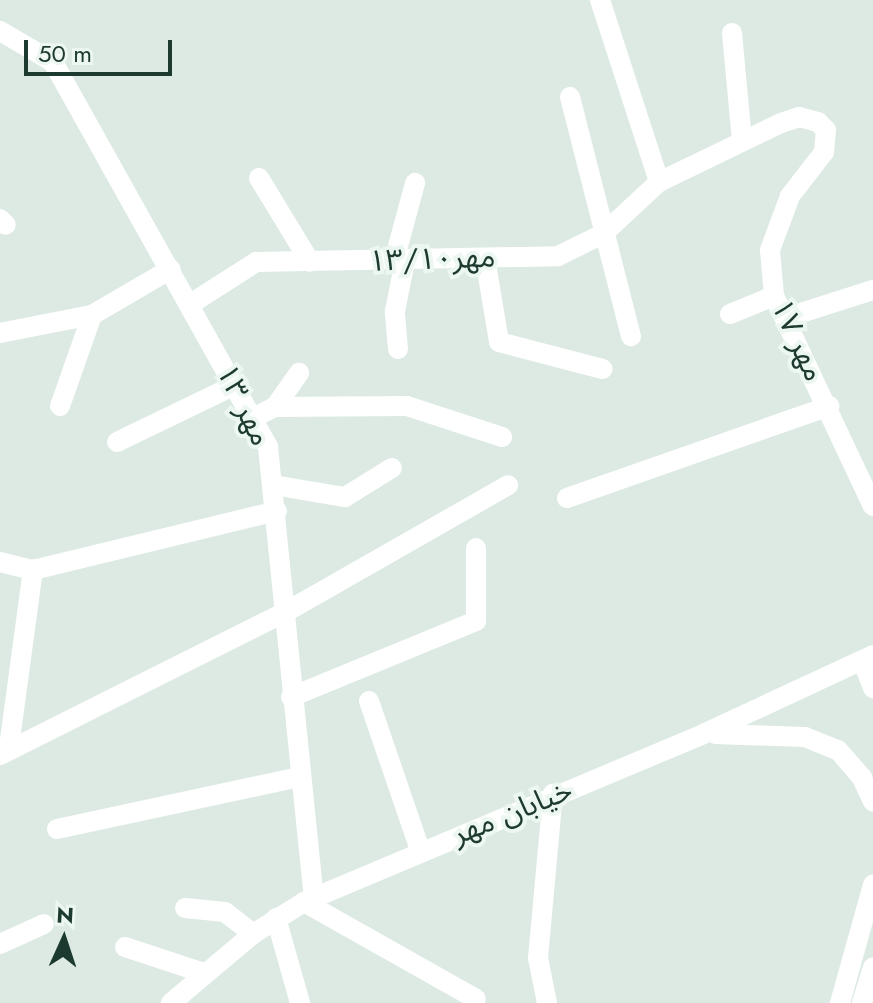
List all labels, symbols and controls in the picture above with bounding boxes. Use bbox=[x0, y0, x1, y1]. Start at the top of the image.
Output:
scale bar bbox=[28, 24, 176, 74]
text: 50 m bbox=[38, 36, 92, 71]
street label: مهر۱۳/۱۰ bbox=[368, 239, 496, 279]
street label: مهر ۱۷ bbox=[763, 293, 833, 387]
street label: مهر ۱۳ bbox=[209, 358, 279, 452]
street label: خیابان مهر bbox=[446, 772, 578, 852]
north arrow bbox=[24, 899, 104, 979]
text: N bbox=[56, 899, 75, 931]

